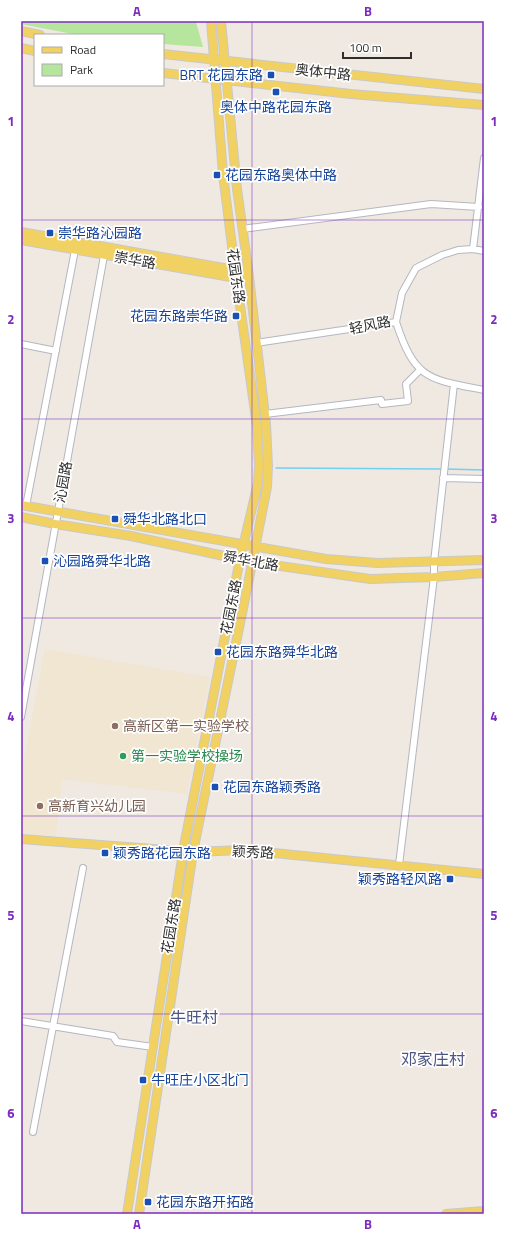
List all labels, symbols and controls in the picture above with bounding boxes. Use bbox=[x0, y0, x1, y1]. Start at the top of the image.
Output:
text: A bbox=[133, 1, 141, 21]
text: B bbox=[364, 1, 372, 21]
legend bbox=[34, 34, 164, 86]
scale bar bbox=[343, 34, 411, 60]
text: 100 m bbox=[349, 38, 382, 57]
text: Road bbox=[70, 40, 96, 59]
street label: 奥体中路 bbox=[294, 58, 352, 85]
text: Park bbox=[70, 60, 93, 79]
place label: BRT 花园东路 bbox=[179, 64, 263, 85]
marker: BRT 花园东路 bbox=[266, 70, 276, 80]
marker: 奥体中路花园东路 bbox=[271, 87, 281, 97]
place label: 奥体中路花园东路 bbox=[220, 96, 332, 117]
text: 1 bbox=[7, 111, 15, 131]
text: 1 bbox=[490, 111, 498, 131]
place label: 花园东路奥体中路 bbox=[225, 164, 337, 185]
marker: 花园东路奥体中路 bbox=[212, 170, 222, 180]
place label: 崇华路沁园路 bbox=[58, 222, 142, 243]
marker: 崇华路沁园路 bbox=[45, 228, 55, 238]
street label: 崇华路 bbox=[113, 246, 158, 273]
street label: 花园东路 bbox=[222, 247, 251, 305]
place label: 花园东路崇华路 bbox=[130, 305, 228, 326]
text: 2 bbox=[7, 309, 15, 329]
text: 2 bbox=[490, 309, 498, 329]
street label: 轻风路 bbox=[347, 310, 393, 339]
marker: 花园东路崇华路 bbox=[231, 311, 241, 321]
street label: 沁园路 bbox=[49, 459, 76, 504]
text: 3 bbox=[7, 508, 15, 528]
place label: 舜华北路北口 bbox=[123, 508, 207, 529]
text: 3 bbox=[490, 508, 498, 528]
marker: 舜华北路北口 bbox=[110, 514, 120, 524]
street label: 舜华北路 bbox=[222, 545, 280, 576]
place label: 沁园路舜华北路 bbox=[53, 550, 151, 571]
marker: 沁园路舜华北路 bbox=[40, 556, 50, 566]
street label: 花园东路 bbox=[215, 577, 246, 636]
place label: 花园东路舜华北路 bbox=[226, 641, 338, 662]
marker: 花园东路舜华北路 bbox=[213, 647, 223, 657]
text: 4 bbox=[7, 706, 15, 726]
text: 4 bbox=[490, 706, 498, 726]
place label: 高新区第一实验学校 bbox=[123, 715, 249, 736]
marker: 高新区第一实验学校 bbox=[110, 721, 120, 731]
place label: 第一实验学校操场 bbox=[131, 745, 243, 766]
marker: 第一实验学校操场 bbox=[118, 751, 128, 761]
place label: 花园东路颖秀路 bbox=[223, 776, 321, 797]
marker: 花园东路颖秀路 bbox=[210, 782, 220, 792]
place label: 高新育兴幼儿园 bbox=[48, 795, 146, 816]
marker: 高新育兴幼儿园 bbox=[35, 801, 45, 811]
street label: 颖秀路 bbox=[232, 840, 275, 863]
place label: 颖秀路花园东路 bbox=[113, 842, 211, 863]
marker: 颖秀路花园东路 bbox=[100, 848, 110, 858]
place label: 颖秀路轻风路 bbox=[358, 868, 442, 889]
marker: 颖秀路轻风路 bbox=[445, 874, 455, 884]
street label: 花园东路 bbox=[156, 897, 185, 955]
text: 5 bbox=[7, 905, 15, 925]
text: 5 bbox=[490, 905, 498, 925]
district label: 牛旺村 bbox=[170, 1005, 218, 1029]
district label: 邓家庄村 bbox=[401, 1047, 465, 1071]
place label: 牛旺庄小区北门 bbox=[151, 1069, 249, 1090]
marker: 牛旺庄小区北门 bbox=[138, 1075, 148, 1085]
text: 6 bbox=[7, 1103, 15, 1123]
text: 6 bbox=[490, 1103, 498, 1123]
place label: 花园东路开拓路 bbox=[156, 1191, 254, 1212]
marker: 花园东路开拓路 bbox=[143, 1197, 153, 1207]
text: A bbox=[133, 1214, 141, 1234]
text: B bbox=[364, 1214, 372, 1234]

